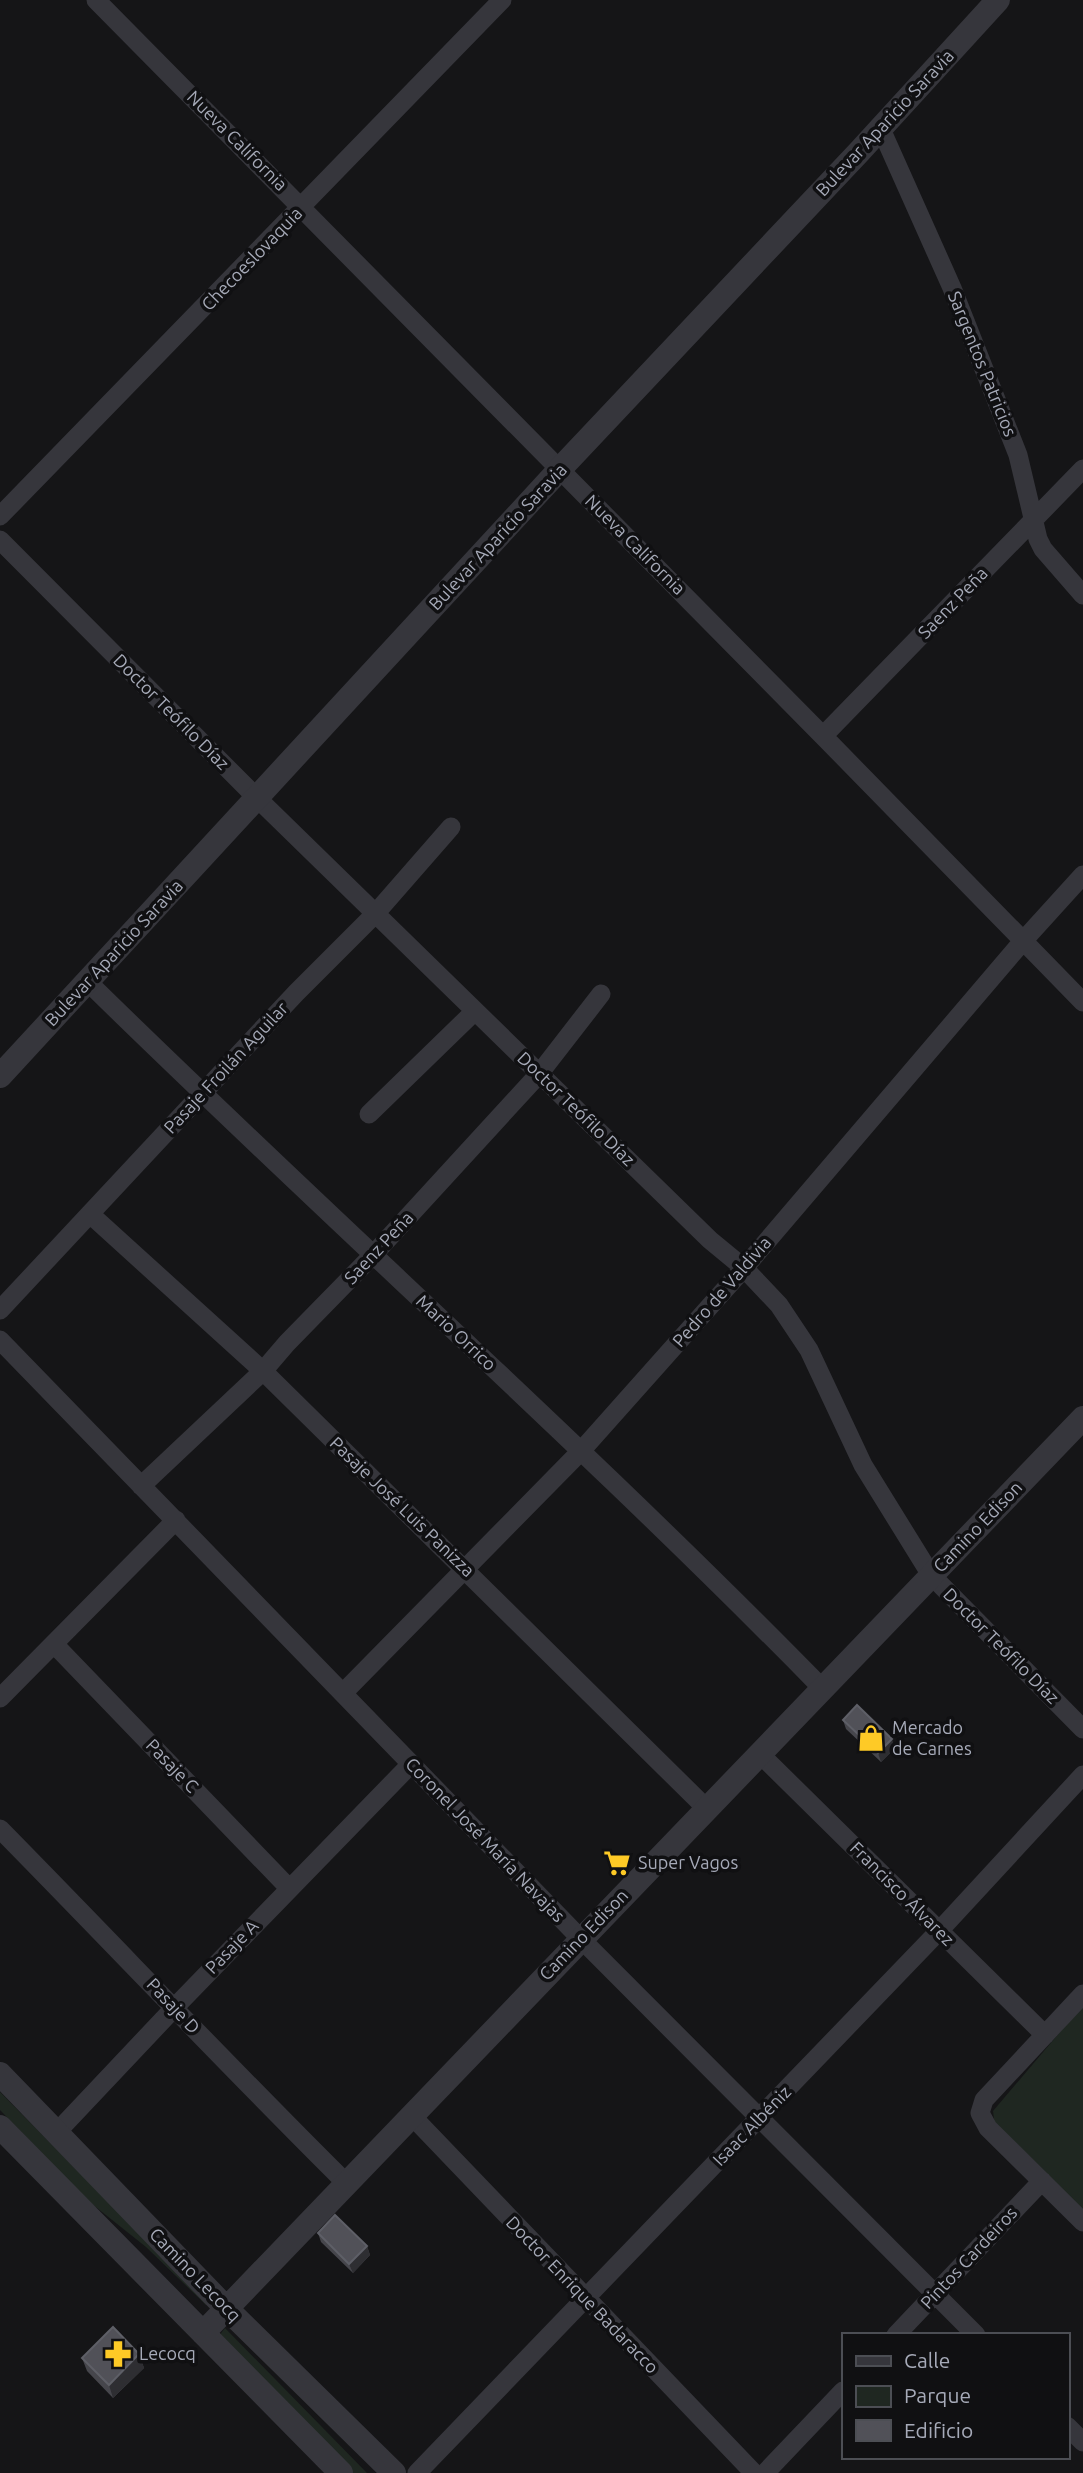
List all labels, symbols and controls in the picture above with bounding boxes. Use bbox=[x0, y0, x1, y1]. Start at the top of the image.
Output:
street label: Bulevar Aparicio Saravia bbox=[811, 45, 957, 200]
street label: Nueva California bbox=[184, 86, 292, 194]
street label: Checoeslovaquia bbox=[197, 203, 306, 314]
street label: Sargentos Patricios bbox=[945, 288, 1021, 439]
street label: Bulevar Aparicio Saravia bbox=[424, 459, 570, 614]
street label: Nueva California bbox=[582, 490, 690, 598]
street label: Saenz Peña bbox=[913, 563, 991, 642]
street label: Doctor Teófilo Díaz bbox=[110, 649, 234, 773]
street label: Bulevar Aparicio Saravia bbox=[40, 875, 186, 1030]
street label: Pasaje Froilán Aguilar bbox=[159, 997, 291, 1137]
street label: Doctor Teófilo Díaz bbox=[514, 1047, 639, 1169]
street label: Saenz Peña bbox=[340, 1207, 417, 1287]
street label: Pedro de Valdivia bbox=[668, 1232, 774, 1350]
street label: Mario Orrico bbox=[413, 1290, 501, 1374]
street label: Pasaje José Luis Panizza bbox=[326, 1432, 479, 1580]
street label: Camino Edison bbox=[929, 1477, 1026, 1576]
street label: Doctor Teófilo Díaz bbox=[940, 1583, 1064, 1707]
place label: Mercado de Carnes bbox=[892, 1717, 972, 1758]
shop icon: Mercado de Carnes bbox=[856, 1723, 886, 1753]
street label: Pasaje C bbox=[142, 1734, 203, 1796]
street label: Coronel José María Navajas bbox=[402, 1753, 570, 1926]
street label: Francisco Álvarez bbox=[847, 1837, 959, 1949]
supermarket icon: Super Vagos bbox=[602, 1848, 632, 1878]
place label: Super Vagos bbox=[638, 1852, 738, 1872]
street label: Camino Edison bbox=[535, 1885, 632, 1984]
street label: Pasaje A bbox=[201, 1915, 262, 1977]
street label: Pasaje D bbox=[143, 1974, 204, 2037]
street label: Isaac Albéniz bbox=[708, 2081, 794, 2169]
street label: Pintos Cardeiros bbox=[916, 2202, 1021, 2312]
street label: Doctor Enrique Badaracco bbox=[502, 2212, 663, 2377]
street label: Camino Lecocq bbox=[146, 2224, 245, 2325]
legend bbox=[842, 2333, 1069, 2459]
pharmacy icon: Lecocq bbox=[103, 2339, 133, 2369]
place label: Lecocq bbox=[139, 2343, 196, 2363]
text: Calle bbox=[904, 2348, 950, 2372]
text: Parque bbox=[904, 2383, 971, 2407]
text: Edificio bbox=[904, 2418, 973, 2442]

